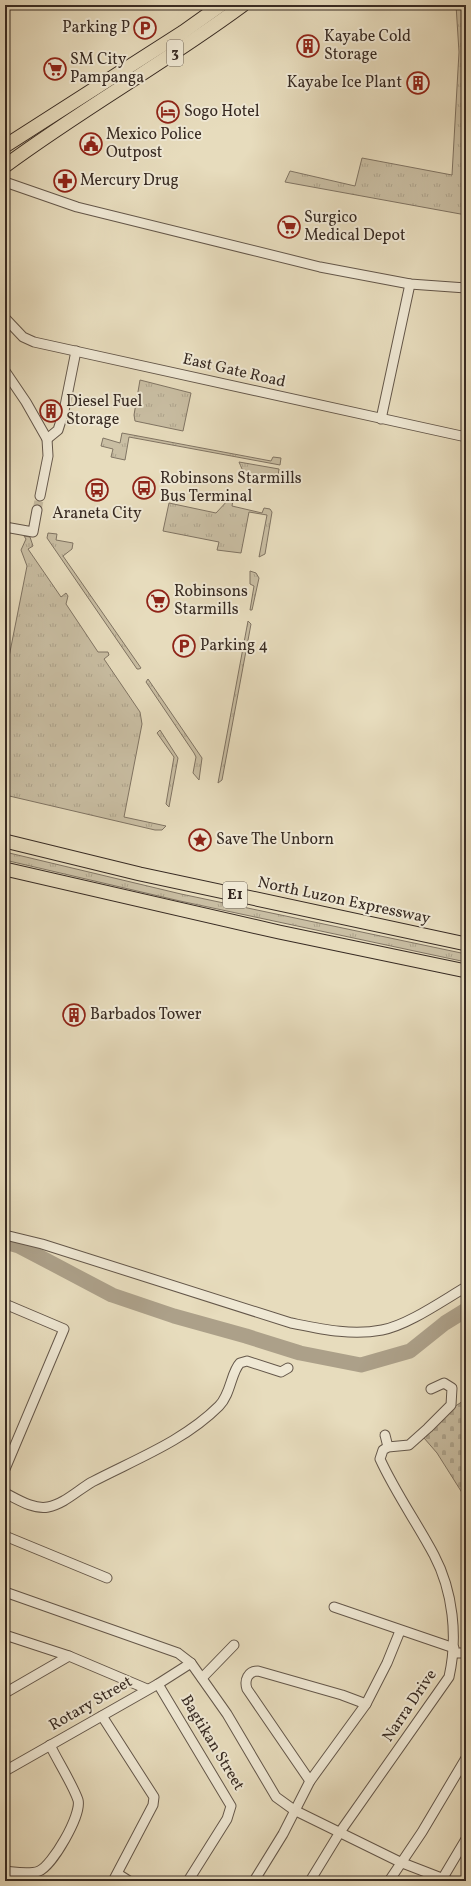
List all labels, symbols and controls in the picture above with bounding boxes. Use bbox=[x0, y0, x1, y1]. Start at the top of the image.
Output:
parking icon: Parking P bbox=[132, 15, 158, 41]
place label: Parking P bbox=[62, 17, 130, 39]
place label: Kayabe Cold Storage bbox=[324, 26, 411, 66]
building icon: Kayabe Cold Storage bbox=[295, 33, 321, 59]
road number: 3 bbox=[167, 40, 183, 66]
place label: SM City Pampanga bbox=[70, 49, 144, 89]
supermarket icon: SM City Pampanga bbox=[42, 56, 68, 82]
building icon: Kayabe Ice Plant bbox=[405, 70, 431, 96]
place label: Kayabe Ice Plant bbox=[287, 72, 402, 94]
hotel icon: Sogo Hotel bbox=[155, 99, 181, 125]
place label: Sogo Hotel bbox=[184, 101, 260, 123]
place label: Mexico Police Outpost bbox=[106, 124, 202, 164]
public building icon: Mexico Police Outpost bbox=[78, 131, 104, 157]
pharmacy icon: Mercury Drug bbox=[52, 168, 78, 194]
place label: Mercury Drug bbox=[80, 170, 179, 192]
place label: Surgico Medical Depot bbox=[304, 207, 406, 247]
supermarket icon: Surgico Medical Depot bbox=[276, 214, 302, 240]
street label: East Gate Road bbox=[180, 348, 288, 394]
place label: Diesel Fuel Storage bbox=[66, 391, 143, 431]
building icon: Diesel Fuel Storage bbox=[38, 398, 64, 424]
place label: Robinsons Starmills Bus Terminal bbox=[160, 468, 302, 508]
bus stop icon: Robinsons Starmills Bus Terminal bbox=[131, 475, 157, 501]
bus stop icon: Araneta City bbox=[84, 477, 110, 503]
place label: Araneta City bbox=[52, 503, 142, 525]
place label: Robinsons Starmills bbox=[174, 581, 248, 621]
supermarket icon: Robinsons Starmills bbox=[145, 588, 171, 614]
parking icon: Parking 4 bbox=[171, 633, 197, 659]
place label: Parking 4 bbox=[200, 635, 268, 657]
place icon: Save The Unborn bbox=[187, 827, 213, 853]
place label: Save The Unborn bbox=[216, 829, 334, 851]
street label: North Luzon Expressway bbox=[256, 872, 433, 930]
road number: E1 bbox=[223, 882, 247, 908]
building icon: Barbados Tower bbox=[61, 1002, 87, 1028]
place label: Barbados Tower bbox=[90, 1004, 202, 1026]
street label: Narra Drive bbox=[378, 1665, 442, 1747]
street label: Rotary Street bbox=[45, 1671, 137, 1737]
street label: Bagtikan Street bbox=[175, 1691, 249, 1795]

